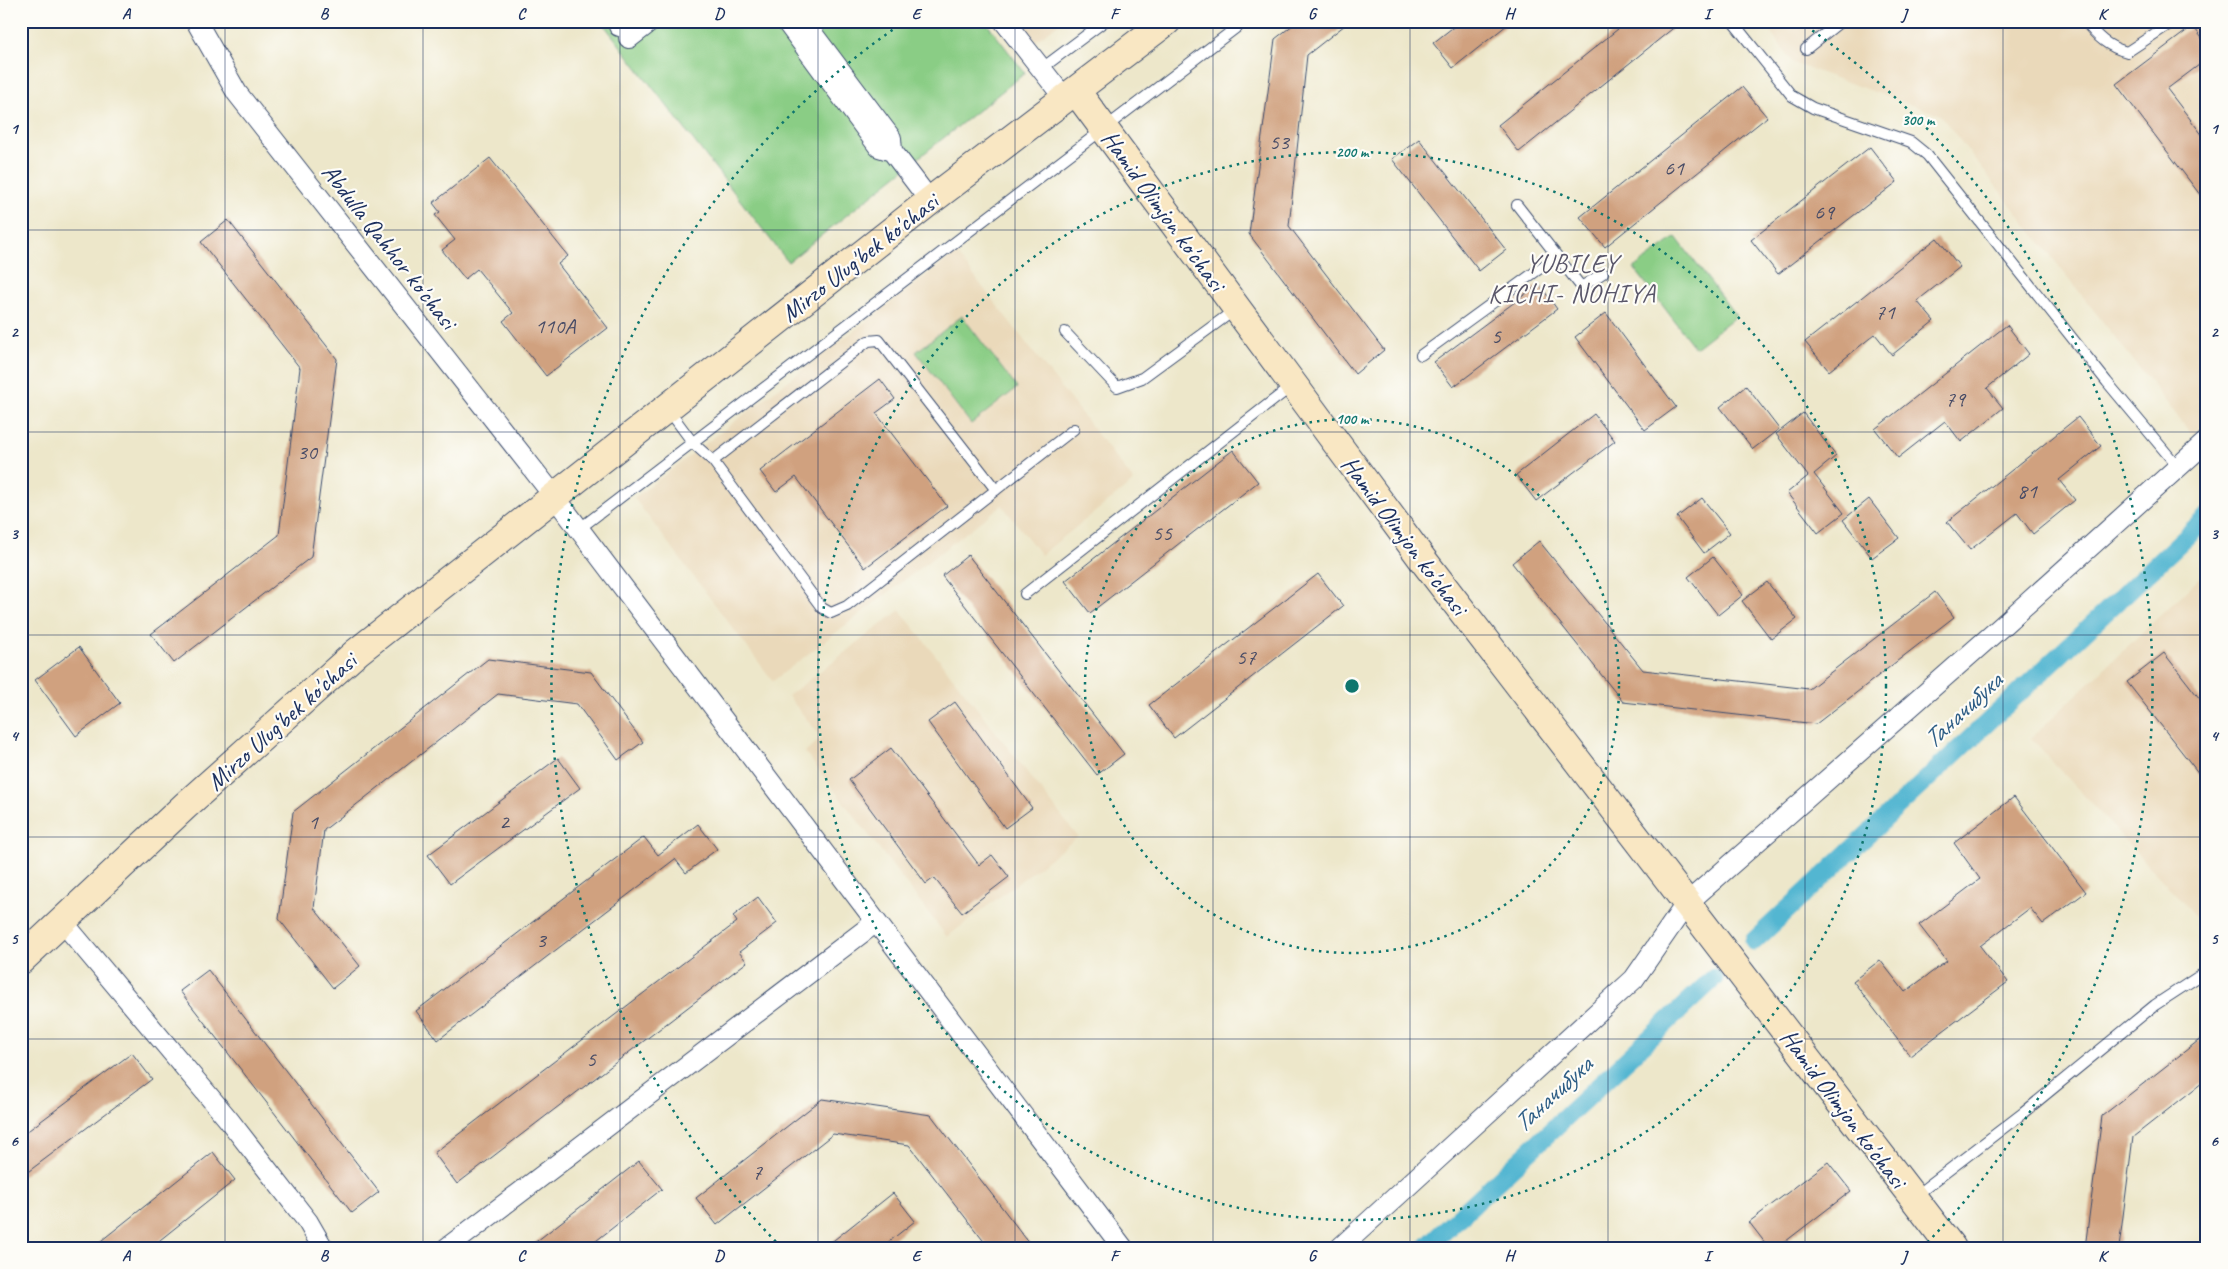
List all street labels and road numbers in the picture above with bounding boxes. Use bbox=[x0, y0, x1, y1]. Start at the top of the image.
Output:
street label: Hamid Olimjon ko'chasi bbox=[1094, 124, 1234, 300]
street label: Abdulla Qahhor ko'chasi bbox=[315, 157, 466, 339]
street label: Mirzo Ulug'bek ko'chasi bbox=[774, 184, 947, 329]
street label: Hamid Olimjon ko'chasi bbox=[1334, 450, 1477, 624]
street label: Mirzo Ulug‘bek ko'chasi bbox=[200, 644, 366, 798]
street label: Hamid Olimjon ko'chasi bbox=[1773, 1023, 1916, 1197]

